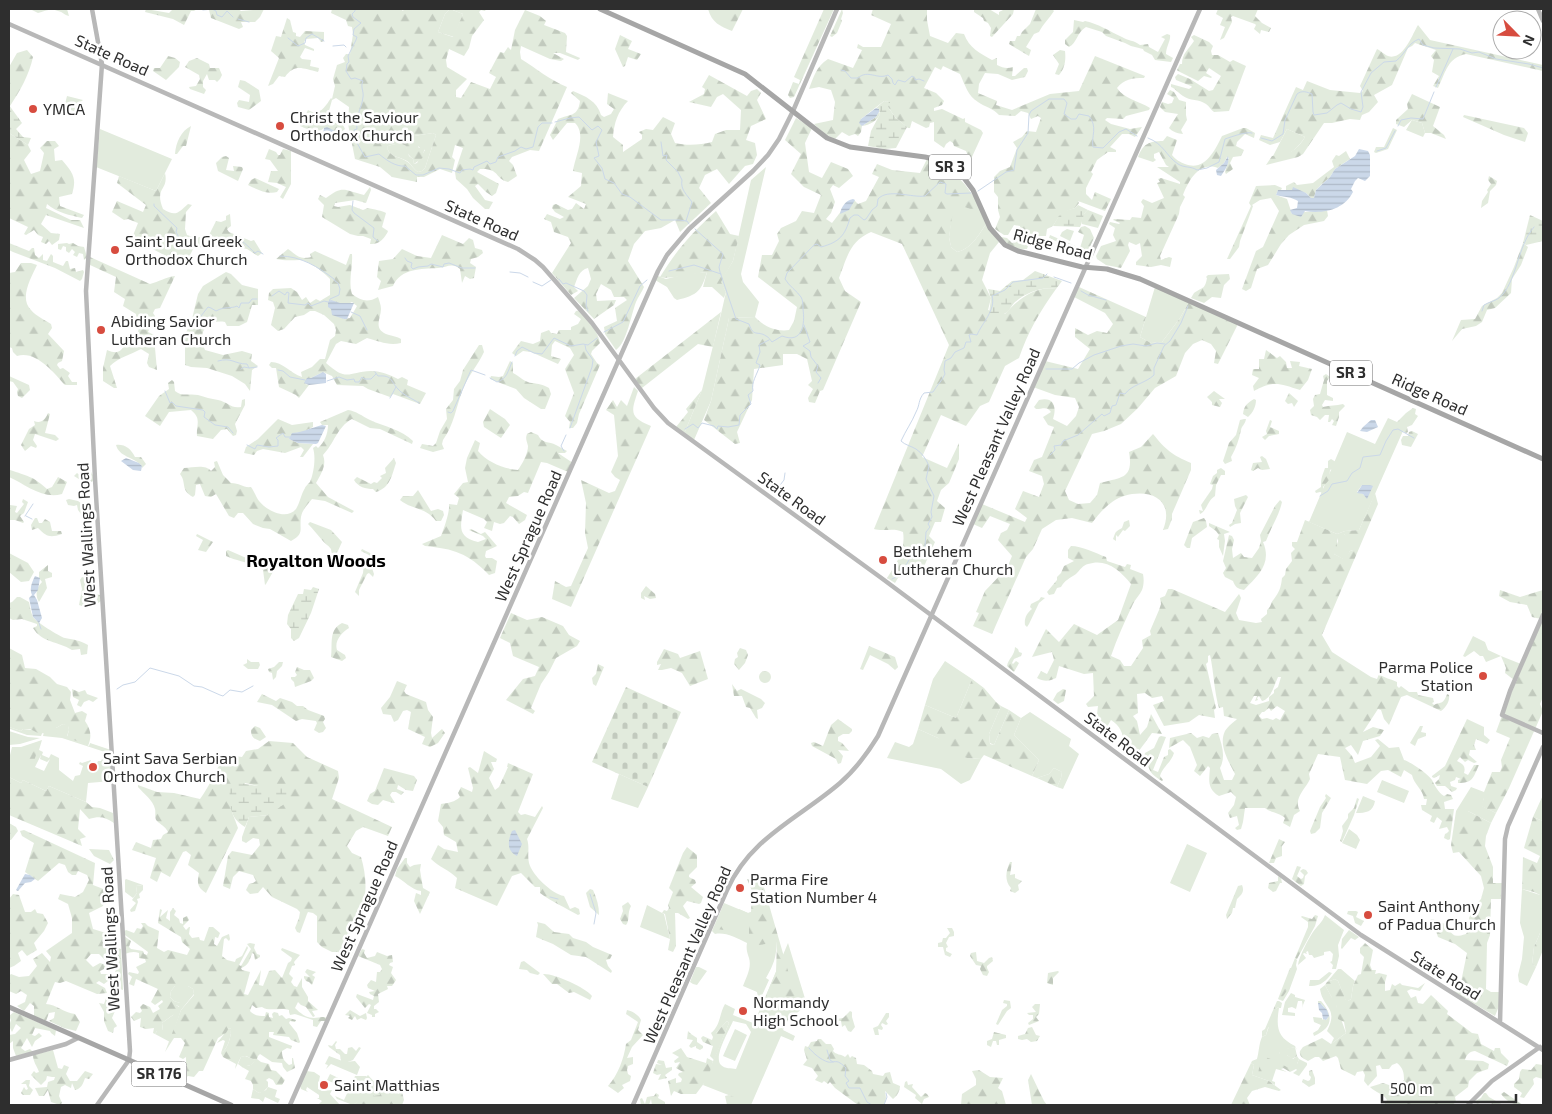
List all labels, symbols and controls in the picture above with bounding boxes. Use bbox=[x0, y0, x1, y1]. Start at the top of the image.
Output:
north arrow bbox=[1492, 10, 1542, 60]
street label: State Road bbox=[72, 30, 152, 79]
text: N bbox=[1520, 32, 1539, 49]
place label: YMCA bbox=[43, 99, 85, 118]
marker: YMCA bbox=[27, 103, 39, 115]
place label: Christ the Saviour Orthodox Church bbox=[290, 107, 419, 144]
marker: Christ the Saviour Orthodox Church bbox=[274, 120, 286, 132]
road number: SR 3 bbox=[929, 154, 971, 180]
street label: State Road bbox=[442, 195, 522, 244]
street label: Ridge Road bbox=[1012, 224, 1095, 263]
place label: Saint Paul Greek Orthodox Church bbox=[125, 231, 248, 268]
marker: Saint Paul Greek Orthodox Church bbox=[109, 244, 121, 256]
place label: Abiding Savior Lutheran Church bbox=[111, 311, 231, 348]
marker: Abiding Savior Lutheran Church bbox=[95, 324, 107, 336]
street label: West Pleasant Valley Road bbox=[948, 345, 1043, 529]
road number: SR 3 bbox=[1330, 360, 1372, 386]
street label: Ridge Road bbox=[1389, 368, 1471, 419]
street label: West Wallings Road bbox=[72, 462, 99, 608]
street label: West Sprague Road bbox=[490, 467, 565, 604]
street label: State Road bbox=[755, 467, 830, 528]
place label: Bethlehem Lutheran Church bbox=[893, 541, 1013, 578]
district label: Royalton Woods bbox=[246, 549, 386, 571]
marker: Bethlehem Lutheran Church bbox=[877, 554, 889, 566]
place label: Parma Police Station bbox=[1379, 657, 1473, 694]
marker: Parma Police Station bbox=[1477, 670, 1489, 682]
street label: State Road bbox=[1081, 707, 1156, 770]
place label: Saint Sava Serbian Orthodox Church bbox=[103, 748, 237, 785]
marker: Saint Sava Serbian Orthodox Church bbox=[87, 761, 99, 773]
street label: West Sprague Road bbox=[326, 837, 401, 974]
street label: West Pleasant Valley Road bbox=[639, 863, 734, 1047]
street label: West Wallings Road bbox=[96, 866, 123, 1012]
place label: Parma Fire Station Number 4 bbox=[750, 869, 878, 906]
marker: Parma Fire Station Number 4 bbox=[734, 882, 746, 894]
place label: Saint Anthony of Padua Church bbox=[1378, 896, 1496, 933]
marker: Saint Anthony of Padua Church bbox=[1362, 909, 1374, 921]
street label: State Road bbox=[1408, 946, 1485, 1004]
place label: Normandy High School bbox=[753, 992, 839, 1029]
marker: Normandy High School bbox=[737, 1005, 749, 1017]
road number: SR 176 bbox=[132, 1062, 186, 1086]
scale bar bbox=[1382, 1072, 1516, 1104]
place label: Saint Matthias bbox=[334, 1075, 440, 1094]
marker: Saint Matthias bbox=[318, 1079, 330, 1091]
text: 500 m bbox=[1390, 1079, 1433, 1097]

